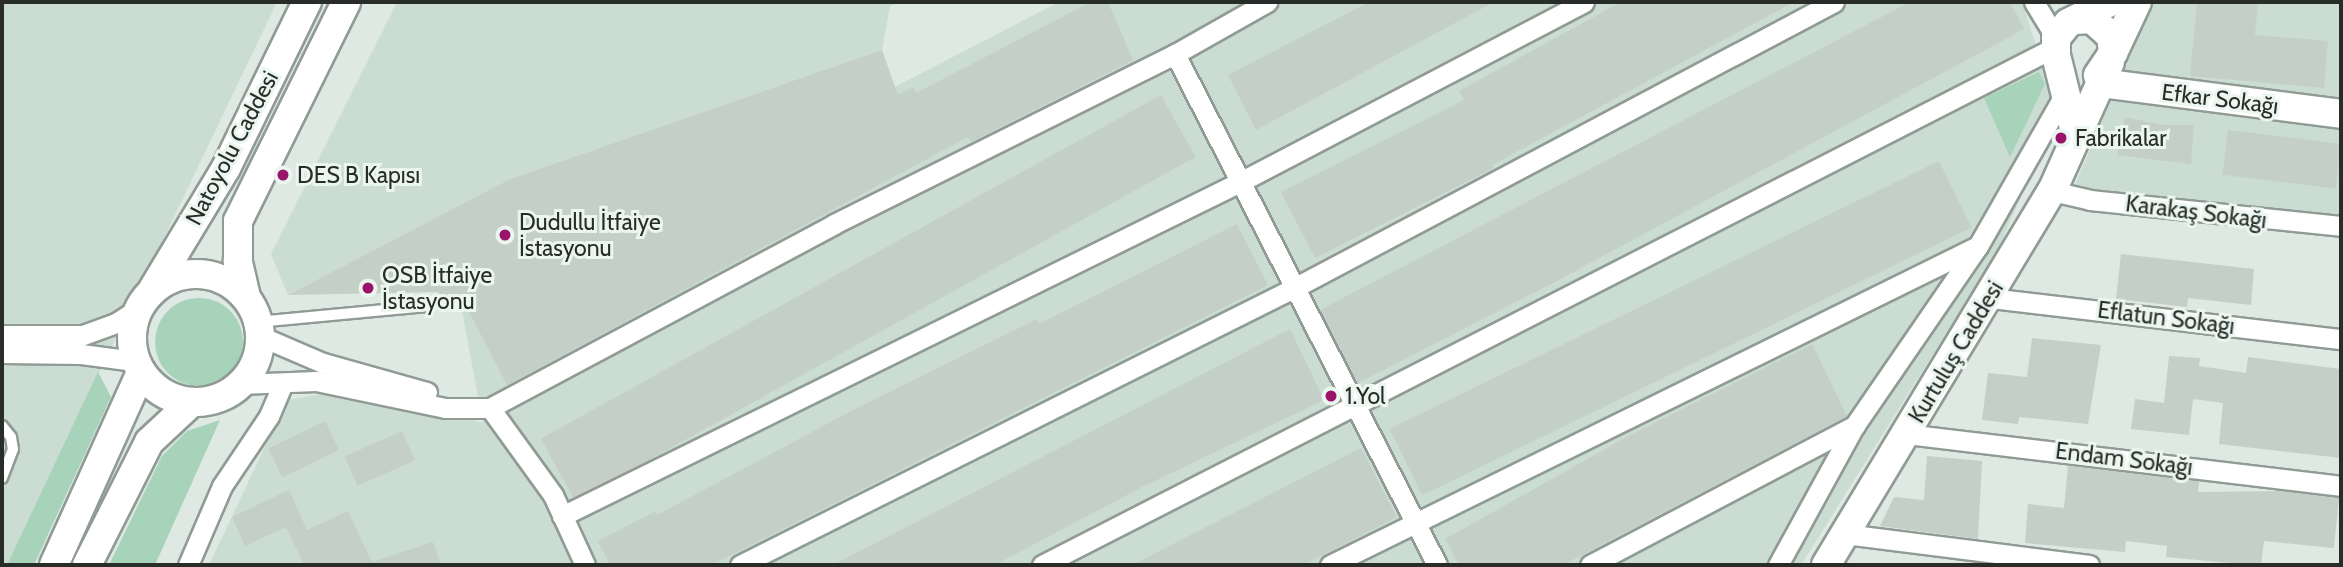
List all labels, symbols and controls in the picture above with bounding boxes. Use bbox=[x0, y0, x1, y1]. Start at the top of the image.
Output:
street label: Natoyolu Caddesi bbox=[180, 66, 284, 230]
street label: Efkar Sokağı bbox=[2160, 78, 2280, 120]
place label: Fabrikalar bbox=[2075, 124, 2167, 152]
marker: Fabrikalar bbox=[2053, 130, 2069, 146]
place label: DES B Kapısı bbox=[297, 161, 420, 189]
marker: DES B Kapısı bbox=[275, 167, 291, 183]
street label: Karakaş Sokağı bbox=[2124, 190, 2268, 234]
place label: Dudullu İtfaiye İstasyonu bbox=[519, 208, 661, 262]
marker: Dudullu İtfaiye İstasyonu bbox=[497, 227, 513, 243]
place label: OSB İtfaiye İstasyonu bbox=[382, 261, 492, 315]
street label: Kurtuluş Caddesi bbox=[1903, 276, 2009, 428]
marker: OSB İtfaiye İstasyonu bbox=[360, 280, 376, 296]
street label: Eflatun Sokağı bbox=[2096, 296, 2236, 340]
place label: 1.Yol bbox=[1345, 382, 1386, 410]
marker: 1.Yol bbox=[1323, 388, 1339, 404]
street label: Endam Sokağı bbox=[2054, 437, 2194, 481]

